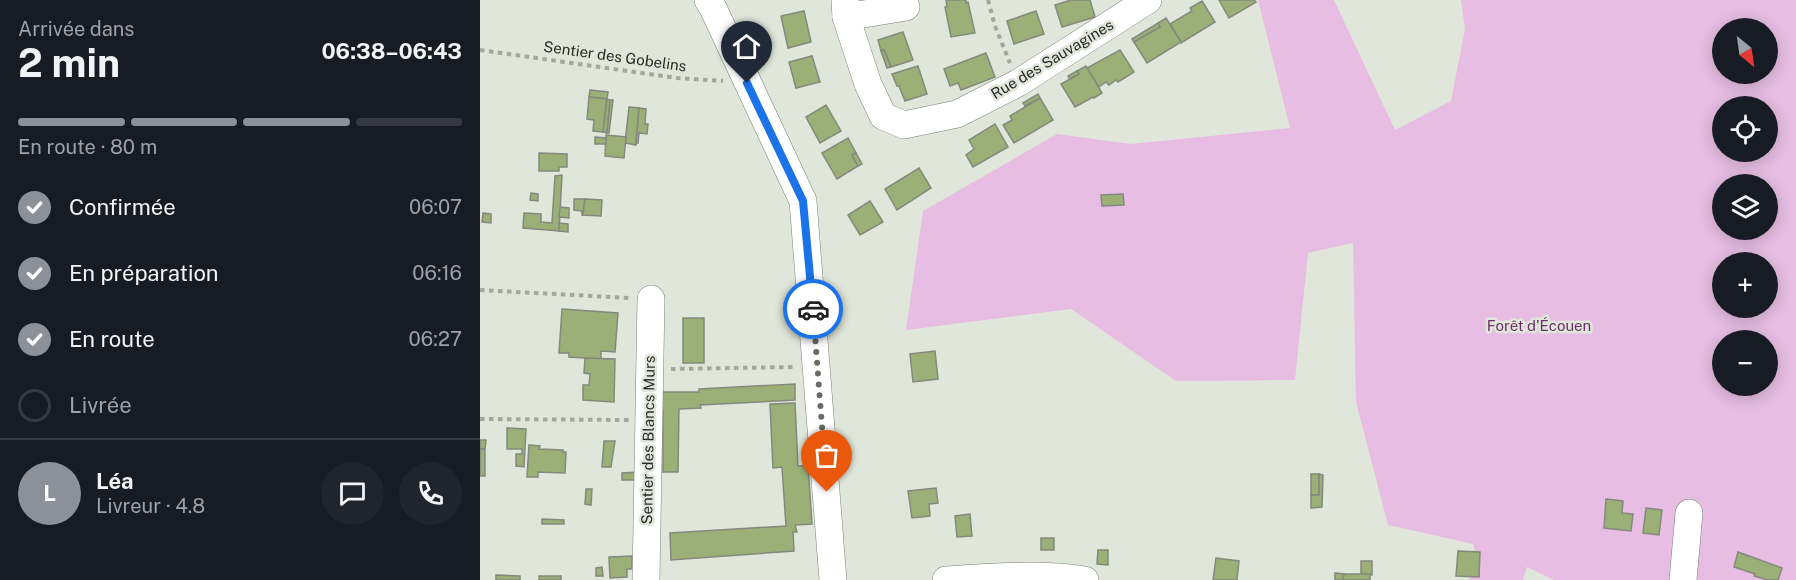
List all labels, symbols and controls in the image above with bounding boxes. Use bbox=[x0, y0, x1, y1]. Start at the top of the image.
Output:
street label: Rue des Sauvagines bbox=[988, 16, 1116, 102]
text: Arrivée dans bbox=[18, 17, 134, 41]
north arrow bbox=[1712, 18, 1778, 84]
map controls bbox=[1712, 18, 1778, 396]
pin bbox=[721, 21, 772, 83]
icon: home bbox=[730, 30, 763, 63]
text: 06:38–06:43 bbox=[322, 38, 462, 64]
street label: Sentier des Gobelins bbox=[542, 38, 688, 74]
text: 2 min bbox=[18, 40, 120, 86]
button: locate bbox=[1712, 96, 1778, 162]
text: En route · 80 m bbox=[18, 135, 157, 159]
button: layers bbox=[1712, 174, 1778, 240]
icon: check bbox=[18, 191, 51, 224]
text: Confirmée bbox=[69, 194, 176, 220]
text: 06:07 bbox=[409, 195, 462, 219]
button: + bbox=[1712, 252, 1778, 318]
icon: check bbox=[18, 257, 51, 290]
text: En préparation bbox=[69, 260, 219, 286]
text: 06:16 bbox=[412, 261, 462, 285]
courier bbox=[783, 279, 843, 339]
icon: car bbox=[797, 293, 830, 326]
park label: Forêt d'Écouen bbox=[1487, 317, 1591, 334]
icon: check bbox=[18, 323, 51, 356]
text: En route bbox=[69, 326, 155, 352]
text: 06:27 bbox=[409, 327, 462, 351]
button: − bbox=[1712, 330, 1778, 396]
street label: Sentier des Blancs Murs bbox=[638, 355, 658, 525]
text: Livrée bbox=[69, 392, 132, 418]
pin bbox=[801, 430, 852, 492]
icon: bag bbox=[810, 439, 843, 472]
button: chat bbox=[321, 462, 384, 525]
button: phone bbox=[399, 462, 462, 525]
text: Léa bbox=[96, 468, 134, 494]
text: L bbox=[43, 480, 56, 506]
text: Livreur · 4.8 bbox=[96, 494, 205, 518]

